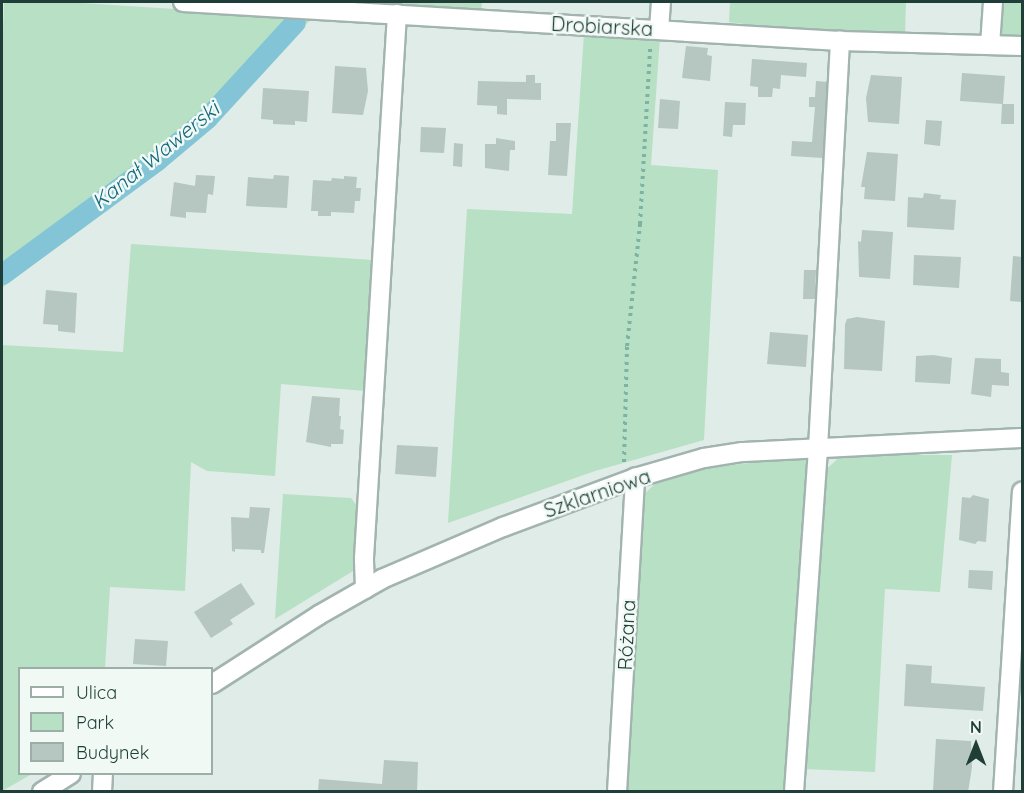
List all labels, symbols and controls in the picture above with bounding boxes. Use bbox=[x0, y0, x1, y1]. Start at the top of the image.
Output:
street label: Drobiarska bbox=[550, 11, 654, 41]
water label: Kanał Wawerski bbox=[86, 96, 224, 214]
street label: Szklarniowa bbox=[541, 464, 653, 522]
street label: Różana bbox=[612, 599, 640, 671]
legend bbox=[18, 667, 213, 775]
text: Ulica bbox=[76, 681, 117, 704]
text: Park bbox=[76, 711, 114, 734]
north arrow bbox=[946, 715, 1006, 775]
text: N bbox=[970, 717, 982, 737]
text: Budynek bbox=[76, 741, 149, 764]

